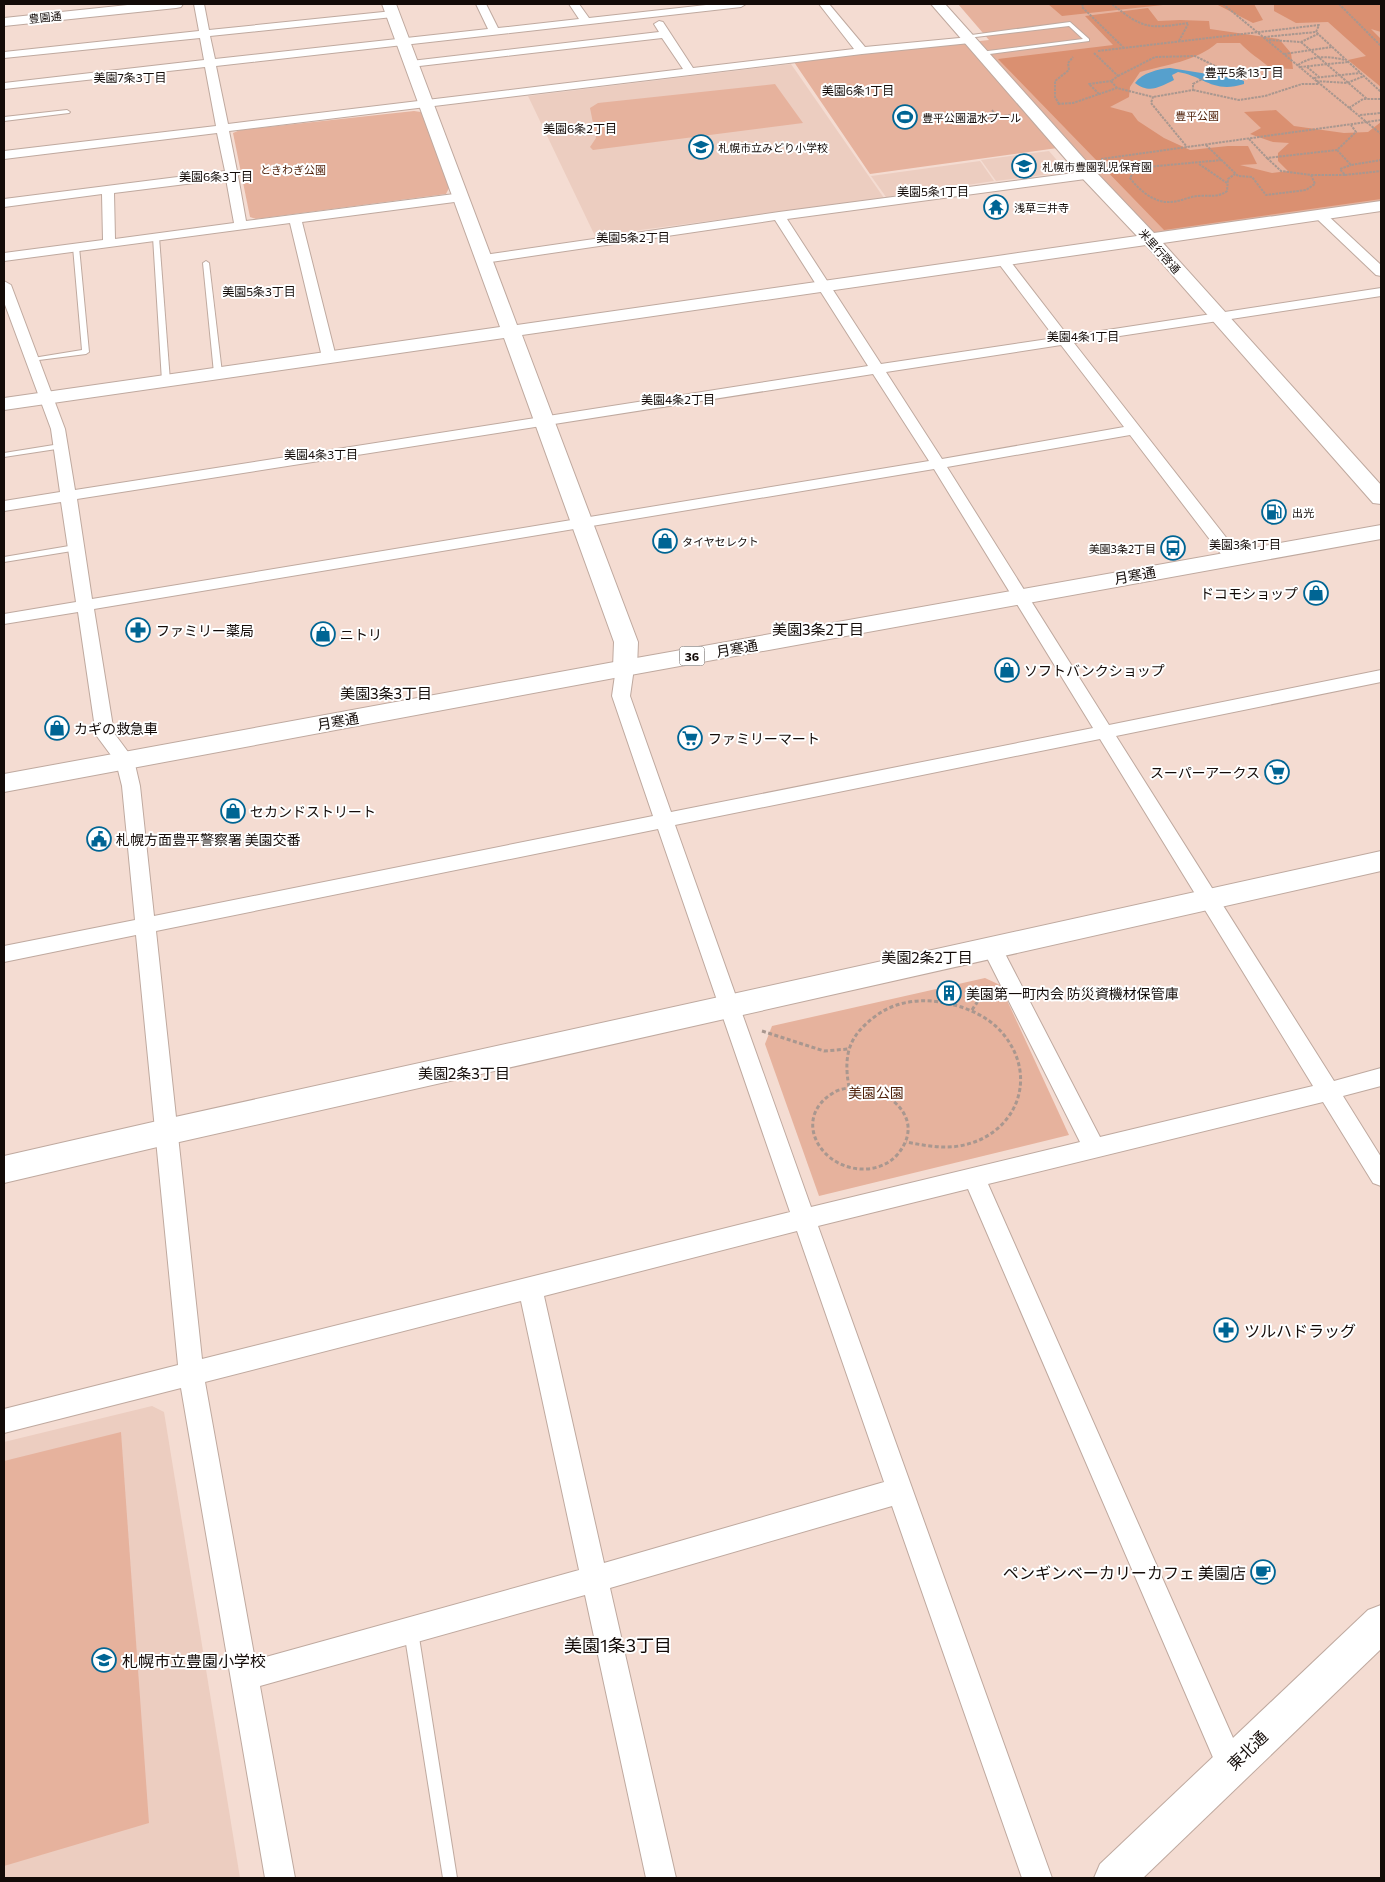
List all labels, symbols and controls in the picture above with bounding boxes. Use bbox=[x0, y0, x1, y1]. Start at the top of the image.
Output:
street label: 豊園通 bbox=[28, 9, 62, 25]
district label: 豊平5条13丁目 bbox=[1205, 65, 1283, 79]
district label: 美園7条3丁目 bbox=[93, 70, 167, 84]
district label: 美園6条1丁目 bbox=[822, 83, 894, 97]
sports icon: 豊平公園温水プール bbox=[892, 104, 918, 130]
park label: 豊平公園 bbox=[1175, 109, 1219, 122]
place label: 豊平公園温水プール bbox=[922, 111, 1021, 124]
district label: 美園6条2丁目 bbox=[543, 121, 617, 135]
school or university icon: 札幌市立みどり小学校 bbox=[688, 134, 714, 160]
place label: 札幌市立みどり小学校 bbox=[718, 141, 828, 154]
school or university icon: 札幌市豊園乳児保育園 bbox=[1011, 153, 1037, 179]
place label: 札幌市豊園乳児保育園 bbox=[1042, 160, 1152, 173]
park label: ときわぎ公園 bbox=[260, 163, 326, 176]
district label: 美園6条3丁目 bbox=[179, 169, 253, 183]
district label: 美園5条1丁目 bbox=[897, 184, 969, 198]
temple icon: 浅草三井寺 bbox=[983, 194, 1009, 220]
place label: 浅草三井寺 bbox=[1014, 201, 1069, 214]
street label: 米里行啓通 bbox=[1137, 226, 1183, 276]
district label: 美園5条2丁目 bbox=[596, 230, 670, 244]
district label: 美園5条3丁目 bbox=[222, 284, 296, 298]
district label: 美園4条1丁目 bbox=[1047, 329, 1119, 343]
district label: 美園4条2丁目 bbox=[641, 392, 715, 406]
district label: 美園4条3丁目 bbox=[284, 447, 358, 461]
fuel station icon: 出光 bbox=[1261, 499, 1287, 525]
place label: 出光 bbox=[1292, 506, 1314, 519]
shop icon: タイヤセレクト bbox=[652, 528, 678, 554]
place label: タイヤセレクト bbox=[682, 535, 759, 548]
bus stop icon: 美園3条2丁目 bbox=[1160, 535, 1186, 561]
district label: 美園3条1丁目 bbox=[1209, 537, 1281, 551]
place label: 美園3条2丁目 bbox=[1089, 542, 1156, 555]
street label: 月寒通 bbox=[1113, 563, 1157, 587]
shop icon: ドコモショップ bbox=[1303, 580, 1329, 606]
place label: ドコモショップ bbox=[1200, 585, 1298, 602]
pharmacy icon: ファミリー薬局 bbox=[125, 617, 151, 643]
district label: 美園3条2丁目 bbox=[772, 620, 864, 638]
shop icon: ニトリ bbox=[310, 621, 336, 647]
place label: ファミリー薬局 bbox=[156, 622, 254, 639]
place label: ニトリ bbox=[340, 626, 382, 643]
street label: 月寒通 bbox=[715, 636, 759, 660]
road number: 36 bbox=[680, 646, 704, 666]
shop icon: ソフトバンクショップ bbox=[994, 657, 1020, 683]
place label: ソフトバンクショップ bbox=[1024, 662, 1165, 679]
district label: 美園3条3丁目 bbox=[340, 684, 432, 702]
street label: 月寒通 bbox=[316, 709, 360, 733]
shop icon: カギの救急車 bbox=[44, 715, 70, 741]
place label: カギの救急車 bbox=[74, 720, 158, 737]
supermarket icon: ファミリーマート bbox=[677, 725, 703, 751]
place label: ファミリーマート bbox=[708, 730, 820, 747]
supermarket icon: スーパーアークス bbox=[1264, 759, 1290, 785]
place label: スーパーアークス bbox=[1150, 764, 1260, 781]
shop icon: セカンドストリート bbox=[220, 798, 246, 824]
place label: セカンドストリート bbox=[250, 803, 376, 820]
public building icon: 札幌方面豊平警察署 美園交番 bbox=[86, 826, 112, 852]
place label: 札幌方面豊平警察署 美園交番 bbox=[116, 831, 301, 848]
district label: 美園2条2丁目 bbox=[881, 948, 973, 966]
building icon: 美園第一町内会 防災資機材保管庫 bbox=[936, 980, 962, 1006]
place label: 美園第一町内会 防災資機材保管庫 bbox=[966, 985, 1179, 1002]
district label: 美園2条3丁目 bbox=[418, 1064, 510, 1082]
park label: 美園公園 bbox=[848, 1084, 904, 1101]
pharmacy icon: ツルハドラッグ bbox=[1213, 1317, 1239, 1343]
place label: ツルハドラッグ bbox=[1244, 1321, 1356, 1340]
cafe icon: ペンギンベーカリーカフェ 美園店 bbox=[1250, 1559, 1276, 1585]
place label: ペンギンベーカリーカフェ 美園店 bbox=[1003, 1563, 1246, 1582]
district label: 美園1条3丁目 bbox=[564, 1634, 672, 1656]
school or university icon: 札幌市立豊園小学校 bbox=[91, 1647, 117, 1673]
place label: 札幌市立豊園小学校 bbox=[122, 1651, 266, 1670]
street label: 東北通 bbox=[1223, 1726, 1271, 1774]

